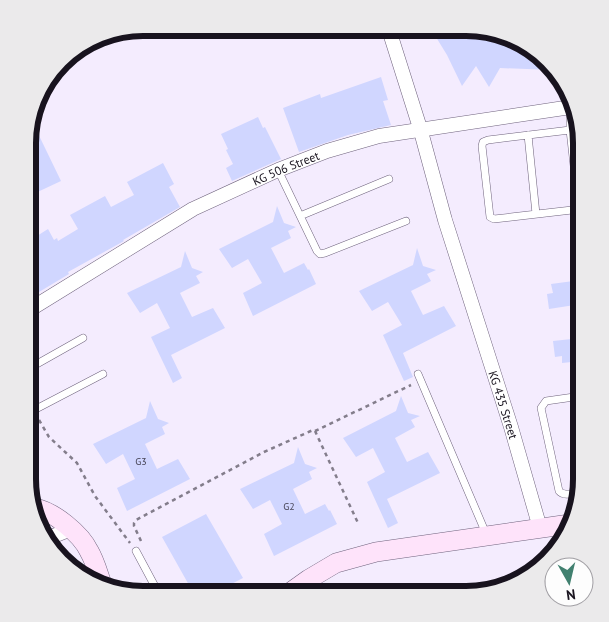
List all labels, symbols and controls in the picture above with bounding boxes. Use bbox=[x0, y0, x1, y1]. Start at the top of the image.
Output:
street label: KG 506 Street bbox=[250, 147, 321, 188]
street label: KG 435 Street bbox=[486, 369, 522, 441]
house number: G3 bbox=[135, 455, 147, 468]
house number: G2 bbox=[283, 500, 295, 513]
north arrow bbox=[544, 557, 594, 607]
text: N bbox=[565, 585, 577, 604]

